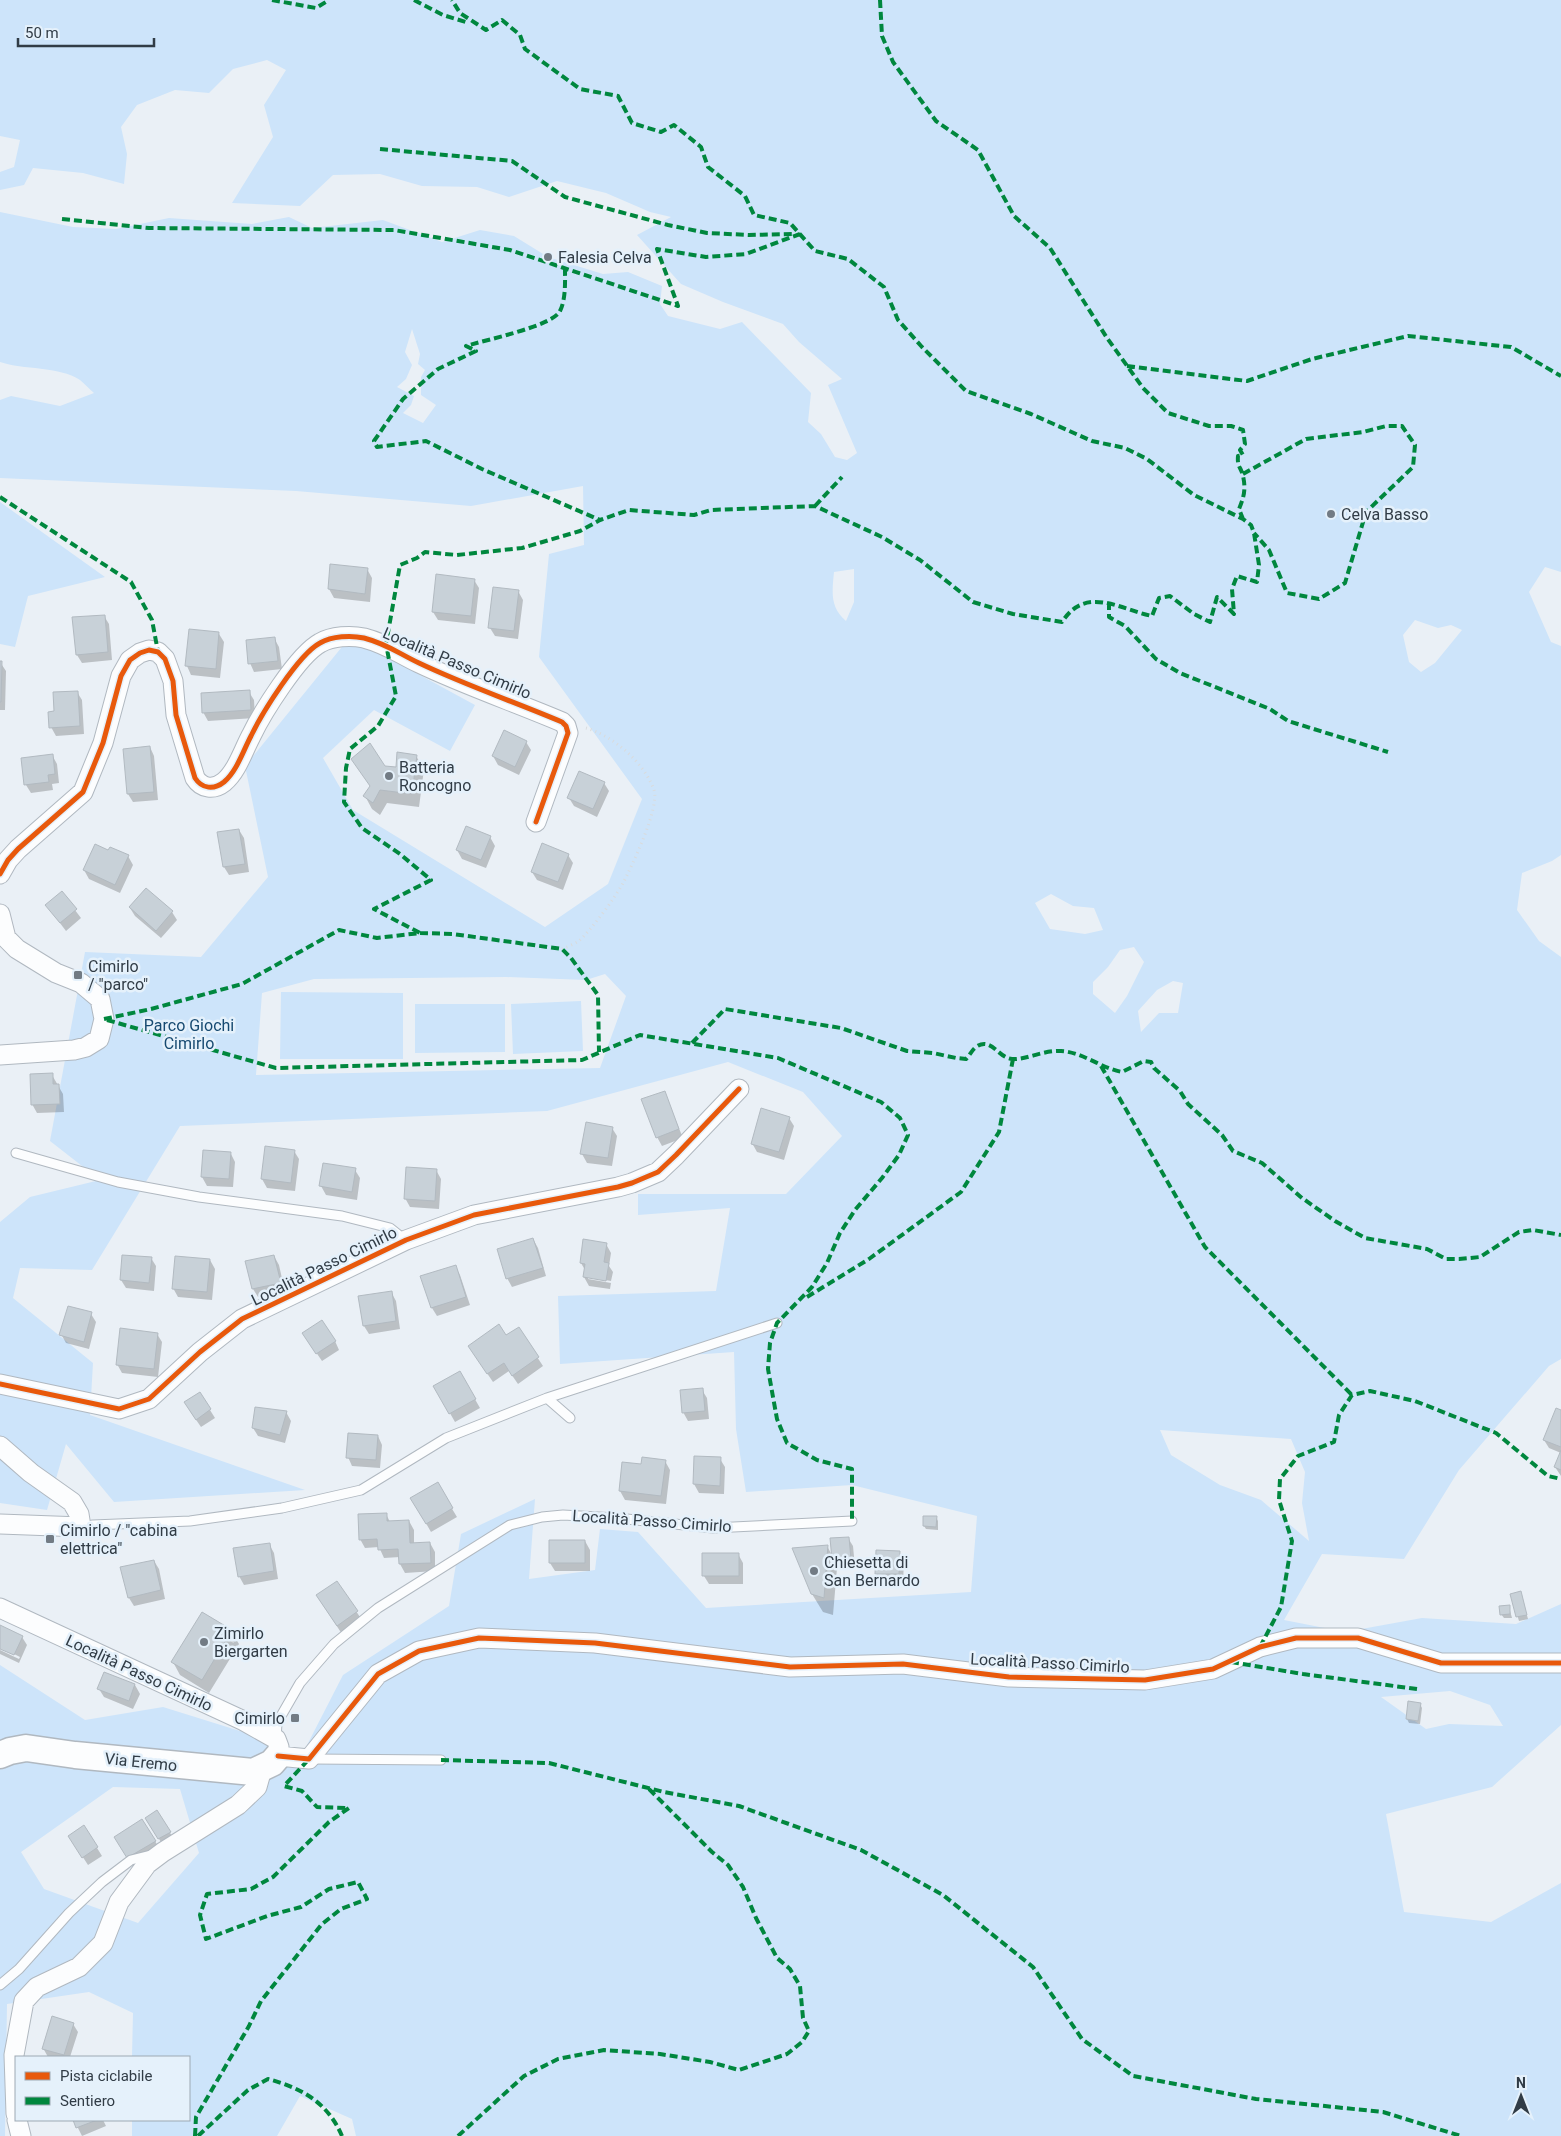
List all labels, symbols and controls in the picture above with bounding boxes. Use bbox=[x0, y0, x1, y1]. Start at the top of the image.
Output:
scale bar bbox=[18, 15, 154, 47]
text: 50 m bbox=[25, 24, 59, 42]
place label: Falesia Celva bbox=[558, 248, 652, 267]
marker: Falesia Celva bbox=[542, 251, 554, 263]
place label: Celva Basso bbox=[1341, 505, 1428, 524]
marker: Celva Basso bbox=[1325, 508, 1337, 520]
street label: Località Passo Cimirlo bbox=[380, 623, 534, 703]
place label: Batteria Roncogno bbox=[399, 758, 471, 795]
marker: Batteria Roncogno bbox=[383, 770, 395, 782]
place label: Cimirlo / "parco" bbox=[88, 957, 148, 994]
marker: Cimirlo / "parco" bbox=[72, 969, 84, 981]
park label: Parco Giochi Cimirlo bbox=[144, 1016, 234, 1053]
street label: Località Passo Cimirlo bbox=[248, 1223, 400, 1309]
street label: Località Passo Cimirlo bbox=[572, 1506, 732, 1536]
place label: Cimirlo / "cabina elettrica" bbox=[60, 1521, 177, 1558]
marker: Cimirlo / "cabina elettrica" bbox=[44, 1533, 56, 1545]
place label: Chiesetta di San Bernardo bbox=[824, 1553, 920, 1590]
marker: Chiesetta di San Bernardo bbox=[808, 1565, 820, 1577]
place label: Zimirlo Biergarten bbox=[214, 1624, 288, 1661]
street label: Località Passo Cimirlo bbox=[63, 1631, 215, 1715]
marker: Zimirlo Biergarten bbox=[198, 1636, 210, 1648]
street label: Località Passo Cimirlo bbox=[970, 1649, 1130, 1677]
place label: Cimirlo bbox=[234, 1709, 285, 1728]
marker: Cimirlo bbox=[289, 1712, 301, 1724]
street label: Via Eremo bbox=[104, 1749, 178, 1775]
legend bbox=[15, 2056, 190, 2121]
text: Pista ciclabile bbox=[60, 2067, 153, 2085]
north arrow bbox=[1496, 2071, 1546, 2121]
text: N bbox=[1516, 2075, 1526, 2091]
text: Sentiero bbox=[60, 2092, 115, 2110]

